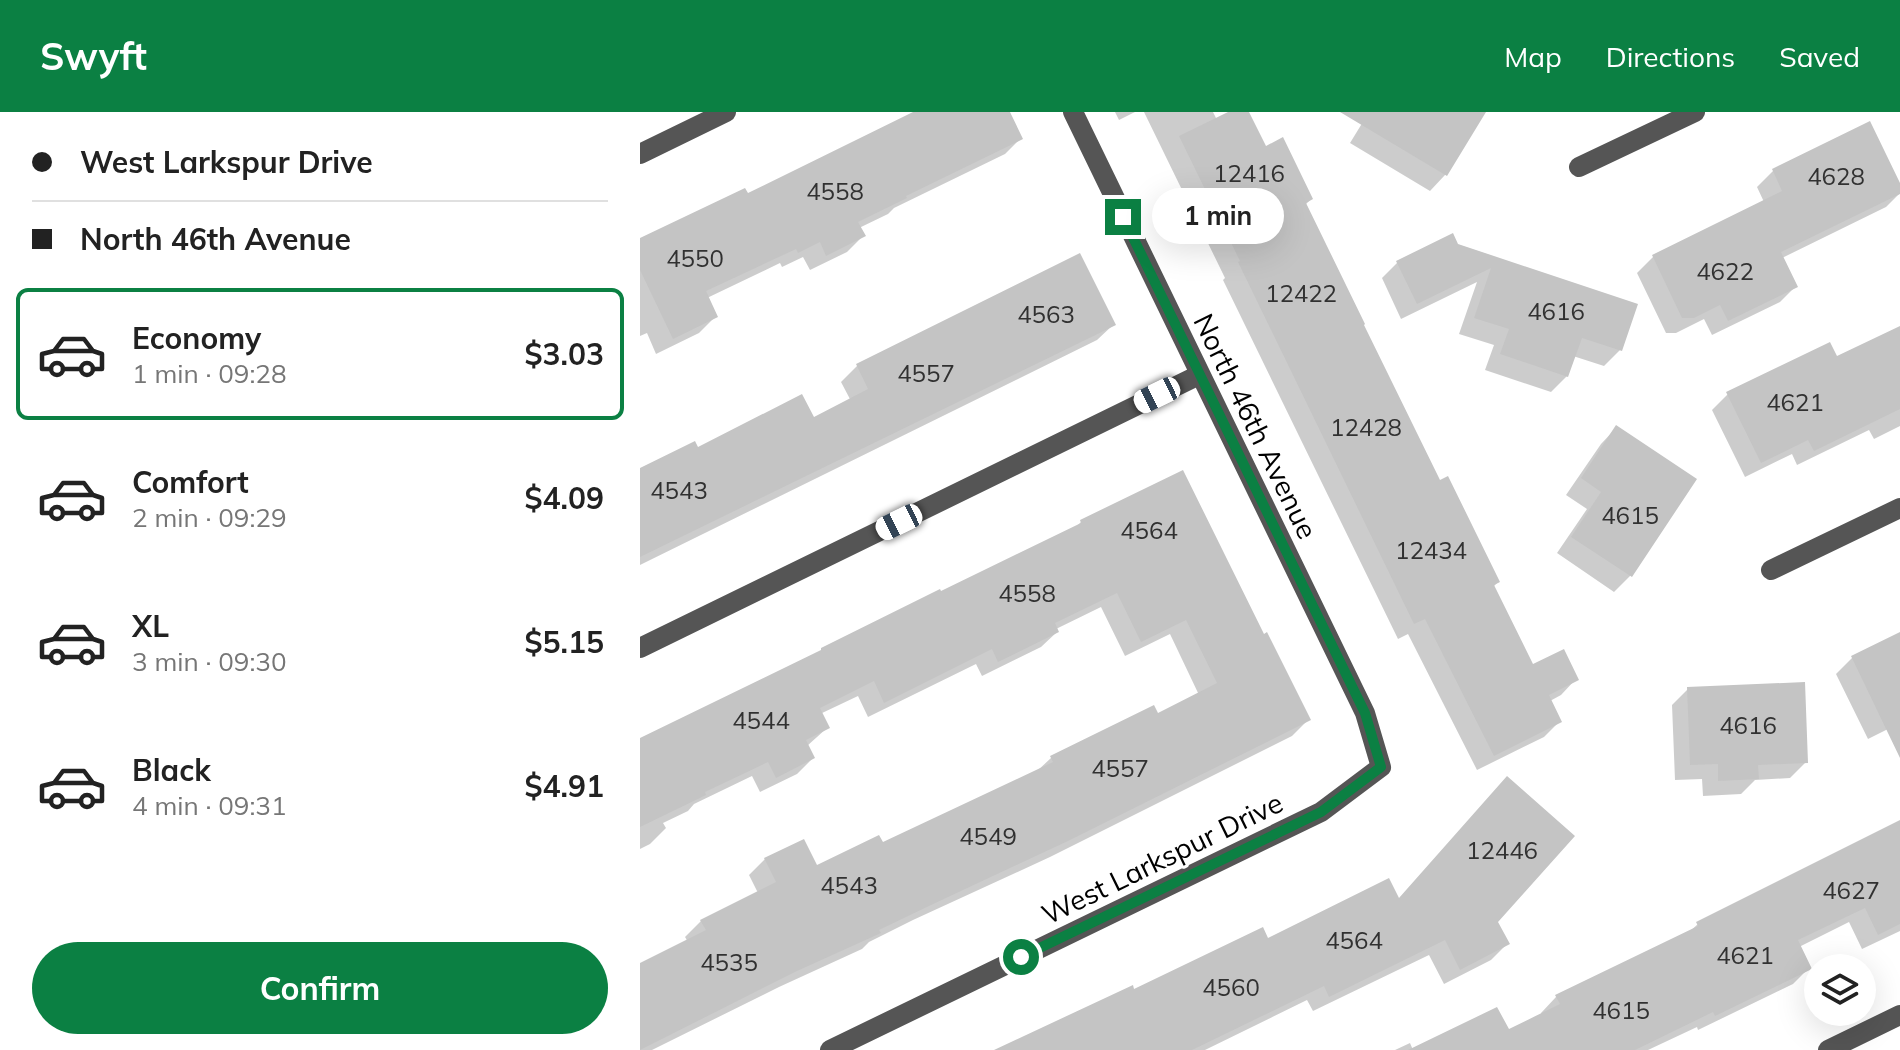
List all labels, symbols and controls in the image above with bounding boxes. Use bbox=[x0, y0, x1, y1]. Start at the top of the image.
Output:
text: Swyft bbox=[40, 32, 147, 80]
text: Map bbox=[1504, 39, 1562, 74]
text: Directions bbox=[1606, 39, 1735, 74]
text: Saved bbox=[1779, 39, 1860, 74]
text: West Larkspur Drive bbox=[80, 143, 373, 181]
house number: 12416 bbox=[1213, 158, 1285, 188]
house number: 4628 bbox=[1807, 161, 1865, 191]
house number: 4558 bbox=[806, 176, 864, 206]
callout: 1 min bbox=[1151, 189, 1283, 245]
route end bbox=[1105, 199, 1141, 235]
text: 1 min bbox=[1184, 199, 1252, 232]
text: North 46th Avenue bbox=[80, 220, 351, 258]
house number: 4550 bbox=[666, 243, 724, 273]
house number: 4622 bbox=[1696, 256, 1754, 286]
house number: 12422 bbox=[1265, 278, 1337, 308]
house number: 4616 bbox=[1527, 296, 1585, 326]
house number: 4563 bbox=[1017, 299, 1075, 329]
street label: North 46th Avenue bbox=[1186, 308, 1326, 544]
icon: car bbox=[36, 318, 108, 390]
text: Economy bbox=[132, 319, 261, 357]
text: $3.03 bbox=[525, 335, 604, 373]
text: 1 min · 09:28 bbox=[132, 357, 287, 390]
house number: 4557 bbox=[897, 358, 955, 388]
car bbox=[1130, 374, 1184, 416]
house number: 4621 bbox=[1766, 387, 1824, 417]
house number: 12428 bbox=[1330, 412, 1402, 442]
icon: car bbox=[36, 462, 108, 534]
text: Comfort bbox=[132, 463, 249, 501]
house number: 4543 bbox=[650, 475, 708, 505]
text: $4.09 bbox=[525, 479, 604, 517]
house number: 4615 bbox=[1601, 500, 1659, 530]
text: 2 min · 09:29 bbox=[132, 501, 287, 534]
car bbox=[872, 501, 926, 543]
house number: 4564 bbox=[1120, 515, 1178, 545]
house number: 12434 bbox=[1395, 535, 1467, 565]
house number: 4558 bbox=[998, 578, 1056, 608]
icon: car bbox=[36, 606, 108, 678]
text: XL bbox=[132, 607, 169, 645]
text: $5.15 bbox=[525, 623, 604, 661]
text: 3 min · 09:30 bbox=[132, 645, 287, 678]
house number: 4544 bbox=[732, 705, 790, 735]
house number: 4616 bbox=[1719, 710, 1777, 740]
icon: car bbox=[36, 750, 108, 822]
text: Black bbox=[132, 751, 211, 789]
house number: 4557 bbox=[1091, 753, 1149, 783]
text: $4.91 bbox=[525, 767, 604, 805]
street label: West Larkspur Drive bbox=[1036, 784, 1288, 932]
text: 4 min · 09:31 bbox=[132, 789, 287, 822]
house number: 4549 bbox=[959, 821, 1017, 851]
house number: 12446 bbox=[1466, 835, 1538, 865]
house number: 4543 bbox=[820, 870, 878, 900]
house number: 4627 bbox=[1822, 875, 1880, 905]
house number: 4564 bbox=[1325, 925, 1383, 955]
route start bbox=[1003, 939, 1039, 975]
house number: 4621 bbox=[1716, 940, 1774, 970]
button: Confirm bbox=[32, 942, 608, 1034]
house number: 4535 bbox=[700, 947, 758, 977]
map controls bbox=[1804, 954, 1876, 1026]
button: layers bbox=[1804, 954, 1876, 1026]
house number: 4560 bbox=[1202, 972, 1260, 1002]
house number: 4615 bbox=[1592, 995, 1650, 1025]

